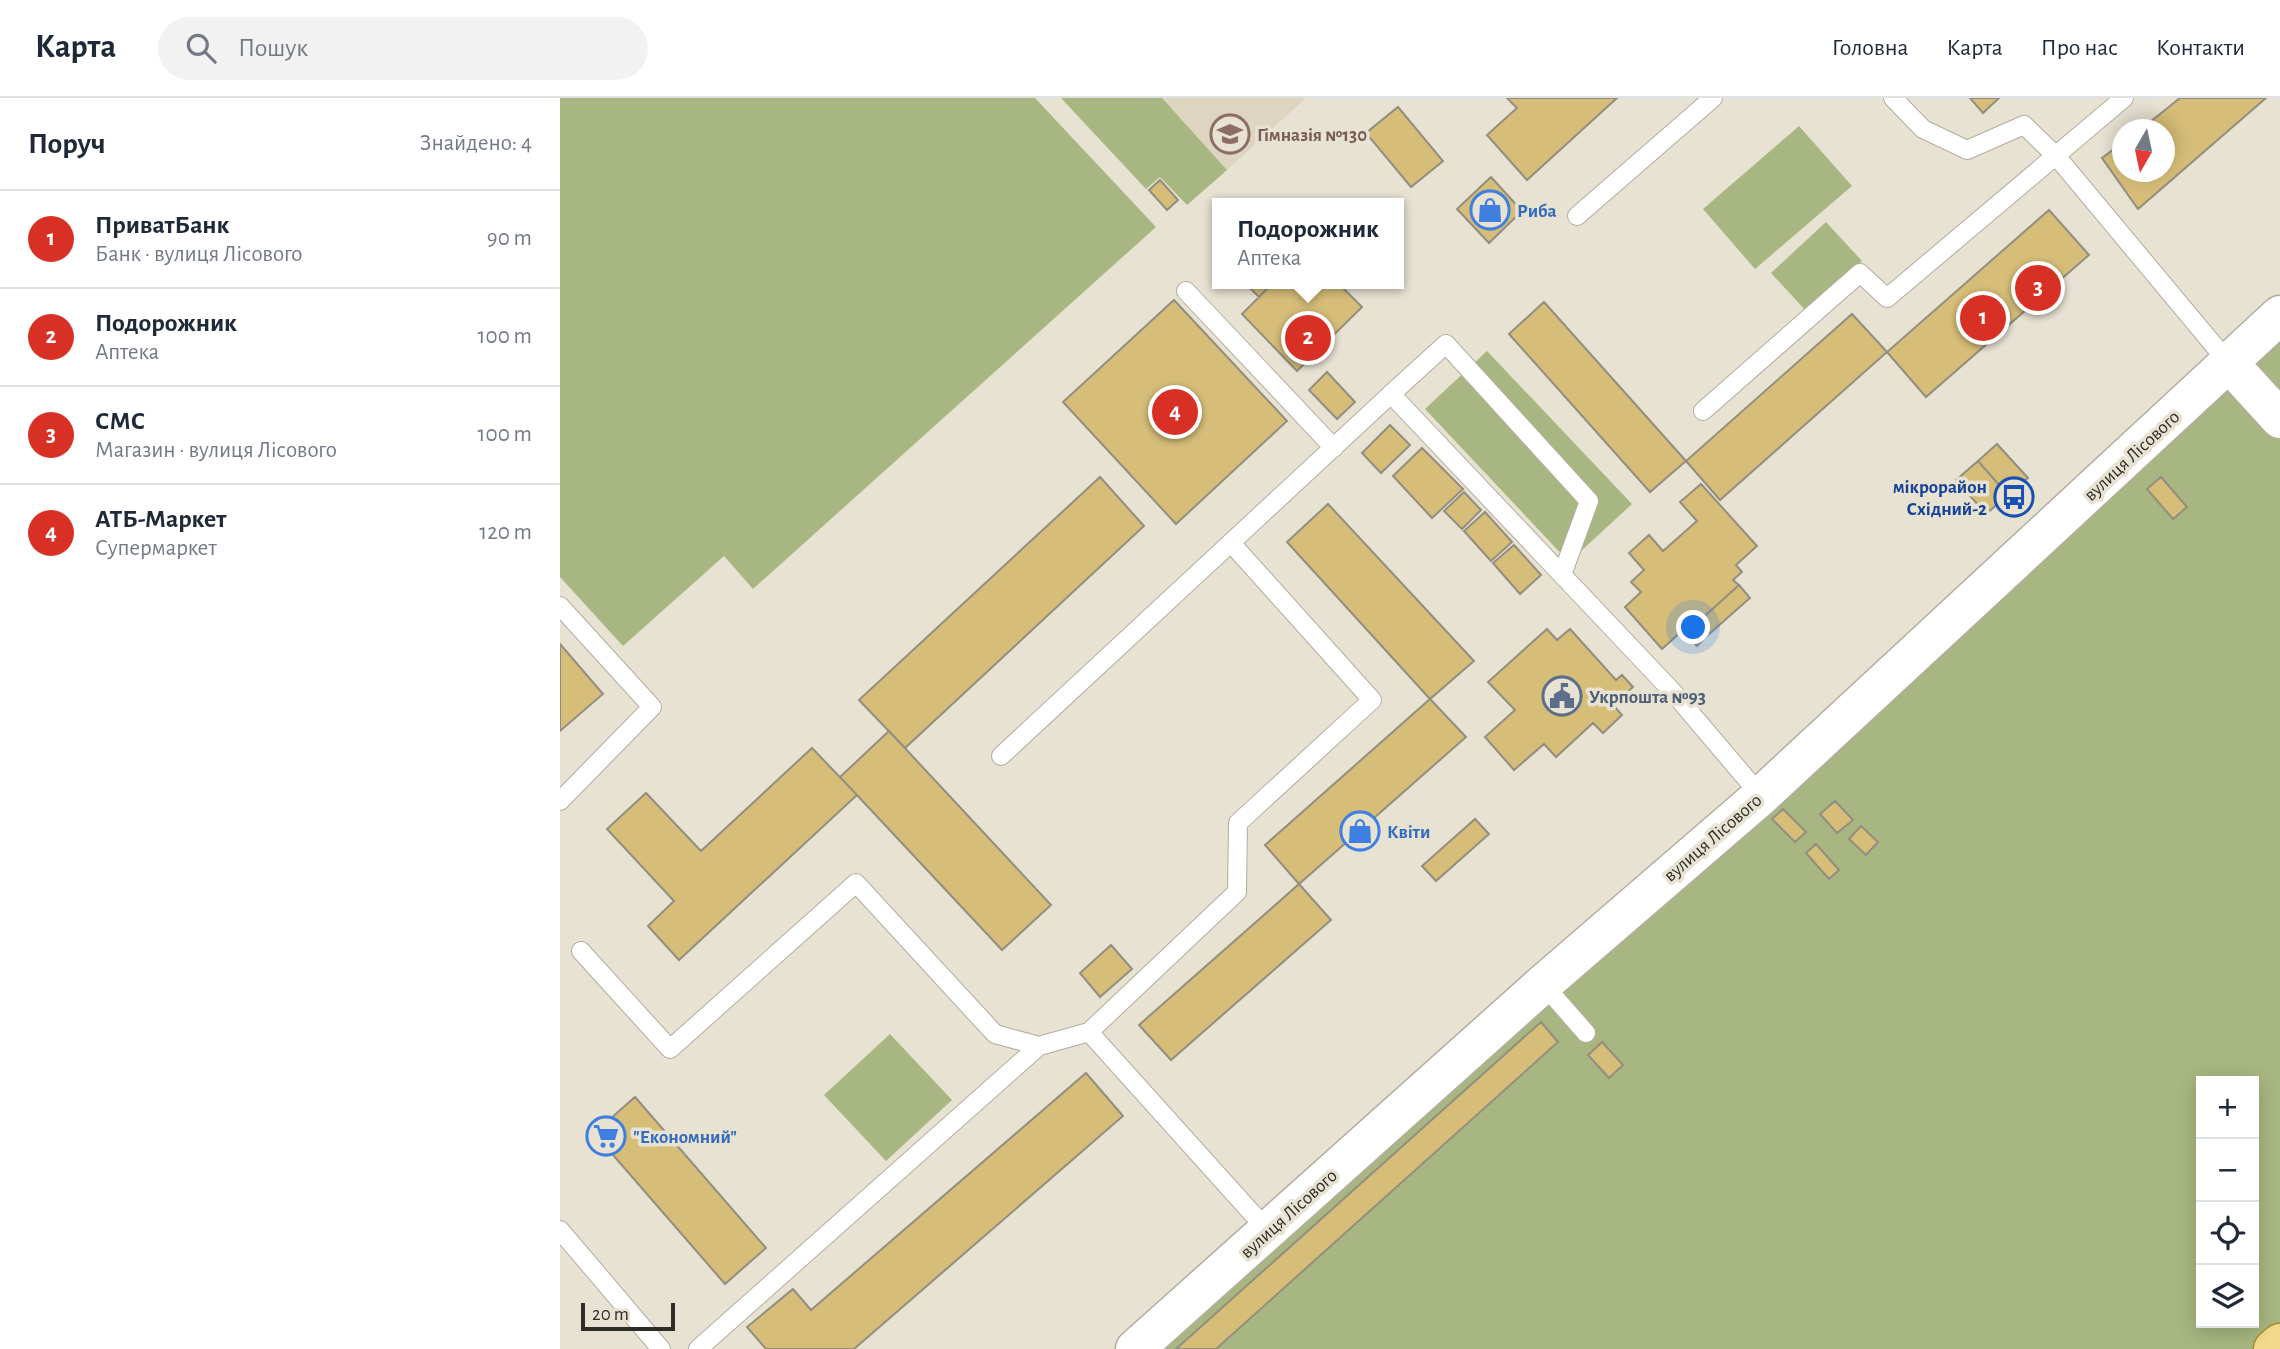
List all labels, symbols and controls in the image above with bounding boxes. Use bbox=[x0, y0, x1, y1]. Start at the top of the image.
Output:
search box bbox=[158, 17, 648, 80]
icon: search bbox=[182, 29, 220, 67]
text: Карта bbox=[35, 31, 116, 64]
text: Пошук bbox=[238, 35, 308, 61]
text: Головна bbox=[1832, 36, 1908, 60]
text: Карта bbox=[1946, 36, 2003, 60]
text: Про нас bbox=[2041, 36, 2118, 60]
text: Контакти bbox=[2156, 36, 2245, 60]
school or university icon: Гімназія №130 bbox=[1209, 113, 1251, 155]
north arrow bbox=[2112, 119, 2175, 182]
place label: Гімназія №130 bbox=[1257, 126, 1367, 145]
text: Поруч bbox=[28, 129, 106, 159]
text: Знайдено: 4 bbox=[420, 132, 532, 155]
shop icon: Риба bbox=[1469, 189, 1511, 231]
popup bbox=[1212, 198, 1404, 289]
place label: Риба bbox=[1517, 202, 1557, 221]
text: ПриватБанк bbox=[95, 212, 229, 238]
text: Подорожник bbox=[1237, 216, 1379, 242]
text: 1 bbox=[47, 227, 55, 250]
text: 90 m bbox=[487, 227, 532, 250]
text: Банк · вулиця Лісового bbox=[95, 243, 302, 266]
text: Аптека bbox=[1237, 247, 1301, 270]
pin: 3 bbox=[2015, 262, 2061, 314]
pin: 1 bbox=[1960, 292, 2006, 344]
text: Подорожник bbox=[95, 310, 237, 336]
pin: 2 bbox=[1285, 312, 1331, 364]
text: 2 bbox=[46, 325, 56, 348]
text: 100 m bbox=[478, 325, 532, 348]
text: Аптека bbox=[95, 341, 159, 364]
pin: 4 bbox=[1152, 386, 1198, 438]
street label: вулиця Лісового bbox=[2081, 407, 2183, 505]
text: СМС bbox=[95, 408, 145, 434]
text: 3 bbox=[46, 423, 56, 446]
text: 100 m bbox=[478, 423, 532, 446]
text: Магазин · вулиця Лісового bbox=[95, 439, 337, 462]
bus stop icon: мікрорайон Східний-2 bbox=[1993, 476, 2035, 518]
place label: мікрорайон Східний-2 bbox=[1893, 478, 1987, 519]
text: АТБ-Маркет bbox=[95, 506, 227, 532]
text: 4 bbox=[45, 521, 57, 544]
text: 120 m bbox=[479, 521, 532, 544]
text: Супермаркет bbox=[95, 537, 217, 560]
your location bbox=[1676, 610, 1710, 644]
public building icon: Укрпошта №93 bbox=[1541, 675, 1583, 717]
place label: Укрпошта №93 bbox=[1589, 688, 1706, 707]
street label: вулиця Лісового bbox=[1660, 791, 1766, 886]
shop icon: Квіти bbox=[1339, 810, 1381, 852]
place label: Квіти bbox=[1387, 823, 1430, 842]
map controls bbox=[2196, 1076, 2259, 1328]
button: + bbox=[2196, 1076, 2259, 1139]
supermarket icon: "Економний" bbox=[585, 1115, 627, 1157]
place label: "Економний" bbox=[633, 1128, 737, 1147]
button: − bbox=[2196, 1139, 2259, 1202]
street label: вулиця Лісового bbox=[1237, 1166, 1341, 1262]
button: locate bbox=[2196, 1202, 2259, 1265]
button: layers bbox=[2196, 1265, 2259, 1328]
scale bar bbox=[581, 1300, 676, 1332]
text: 20 m bbox=[592, 1305, 629, 1324]

